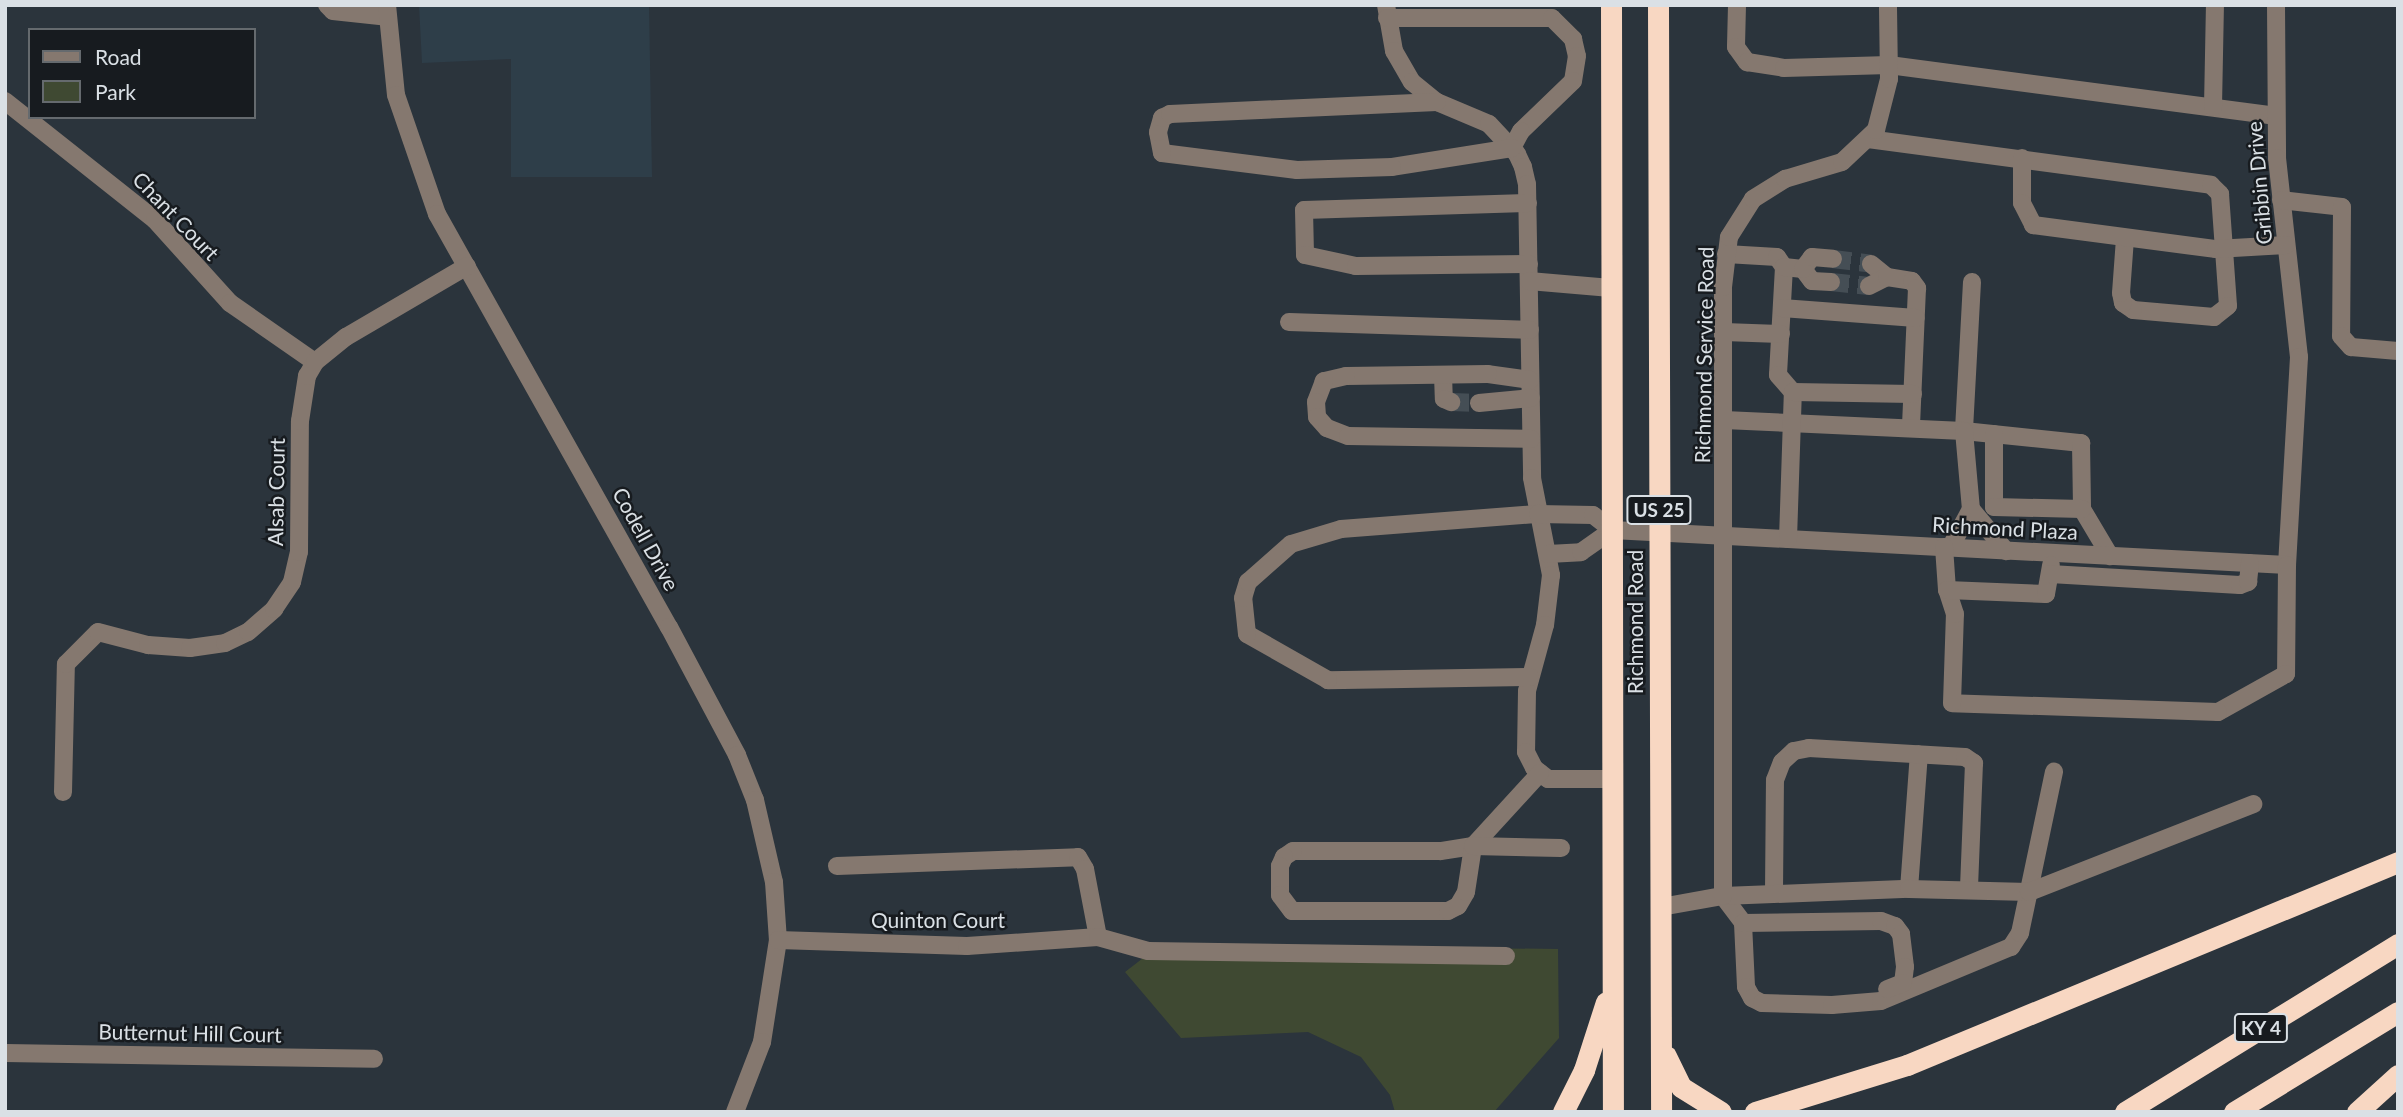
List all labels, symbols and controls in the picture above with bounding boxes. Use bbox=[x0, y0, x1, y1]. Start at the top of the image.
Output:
legend bbox=[28, 28, 256, 119]
text: Road bbox=[95, 44, 142, 69]
text: Park bbox=[95, 79, 136, 104]
street label: Gribbin Drive bbox=[2241, 120, 2277, 246]
street label: Chant Court bbox=[128, 167, 224, 265]
street label: Richmond Service Road bbox=[1690, 246, 1718, 464]
street label: Alsab Court bbox=[262, 438, 290, 546]
street label: Codell Drive bbox=[607, 483, 685, 595]
road number: US 25 bbox=[1626, 495, 1692, 526]
street label: Richmond Plaza bbox=[1932, 512, 2078, 544]
street label: Richmond Road bbox=[1622, 550, 1648, 694]
street label: Quinton Court bbox=[871, 907, 1005, 933]
road number: KY 4 bbox=[2233, 1012, 2289, 1044]
street label: Butternut Hill Court bbox=[98, 1019, 282, 1047]

